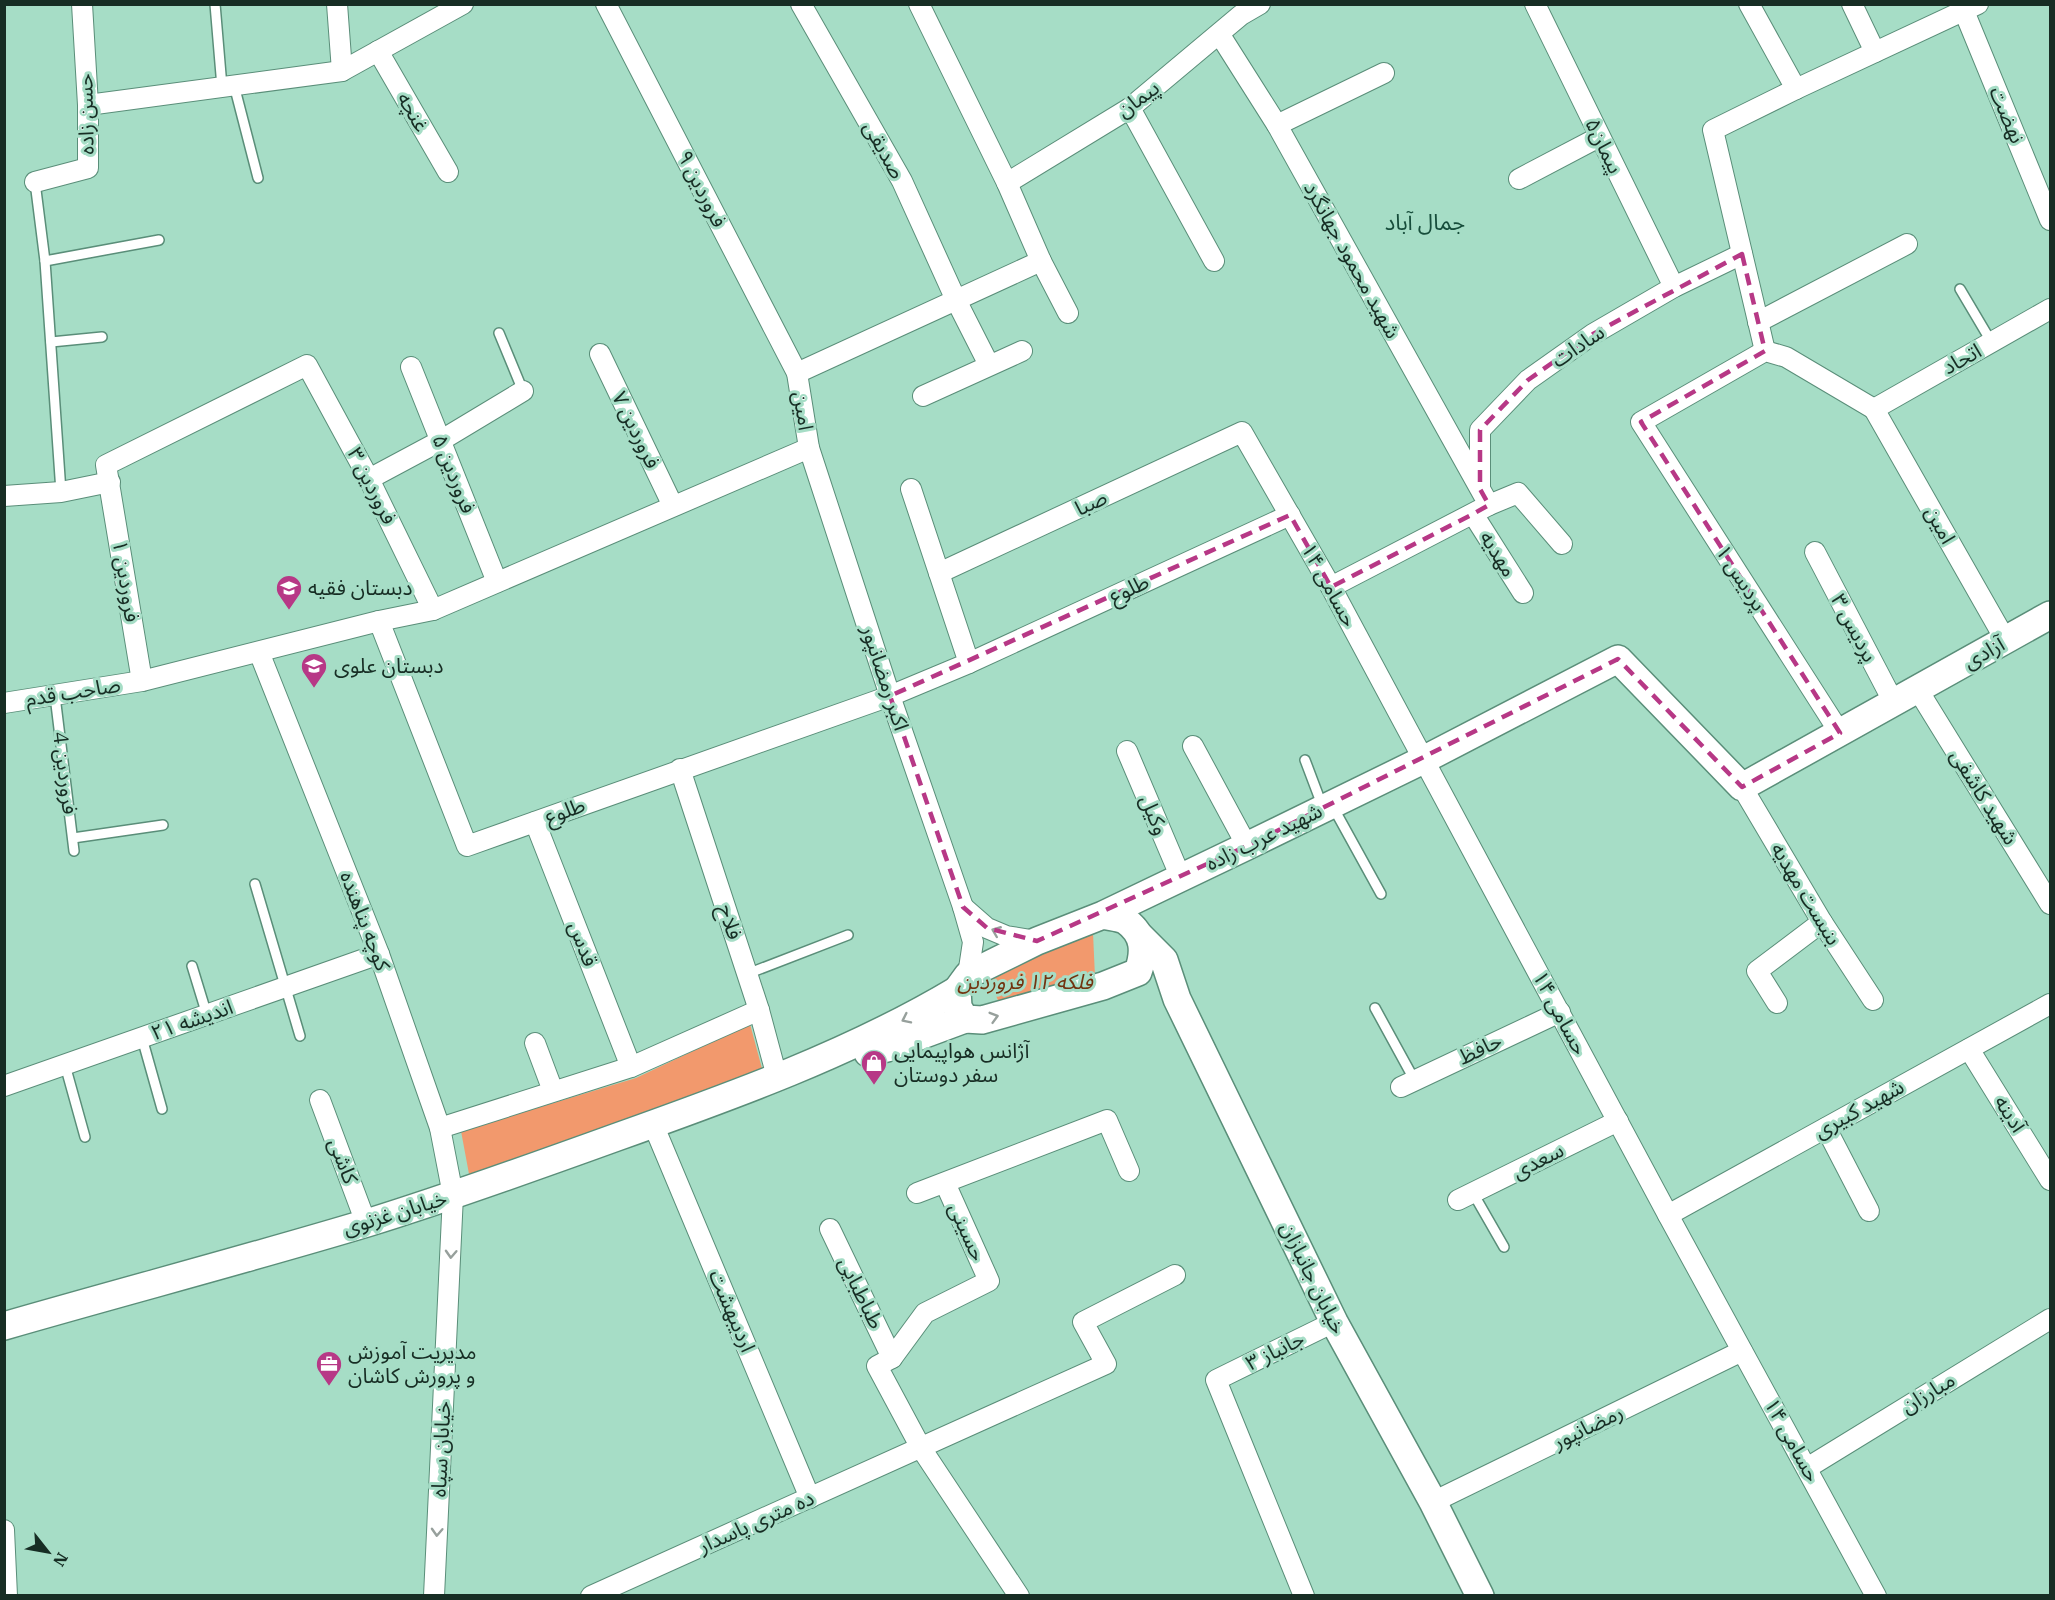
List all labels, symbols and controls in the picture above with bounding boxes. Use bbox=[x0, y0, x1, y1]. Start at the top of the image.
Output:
street label: حسن زاده bbox=[70, 73, 100, 155]
street label: پیمان bbox=[1110, 73, 1165, 123]
street label: نهضت bbox=[1983, 82, 2032, 147]
street label: غنچه bbox=[391, 87, 436, 136]
street label: پیمان۵ bbox=[1579, 113, 1630, 178]
street label: صدیقی bbox=[858, 115, 912, 184]
street label: فروردین ۹ bbox=[672, 145, 734, 232]
street label: شهید محمود جهانگرد bbox=[1298, 176, 1408, 343]
district label: جمال آباد bbox=[1385, 207, 1465, 236]
street label: سادات bbox=[1545, 317, 1609, 373]
street label: اتحاد bbox=[1937, 336, 1986, 380]
street label: فروردین ۷ bbox=[606, 386, 668, 473]
street label: امین bbox=[787, 389, 821, 432]
street label: فروردین ۵ bbox=[426, 430, 483, 517]
street label: فروردین ۳ bbox=[342, 442, 404, 529]
street label: صبا bbox=[1070, 483, 1111, 522]
street label: امین bbox=[1919, 501, 1963, 548]
street label: مهدیه bbox=[1474, 525, 1524, 582]
street label: فروردین ۱ bbox=[107, 538, 147, 624]
street label: حسامی ۱۴ bbox=[1295, 538, 1364, 631]
street label: پردیس ۱ bbox=[1710, 539, 1774, 616]
street label: طلوع bbox=[1104, 567, 1154, 611]
school or university icon: دبستان فقیه bbox=[274, 573, 304, 611]
place label: دبستان فقیه bbox=[308, 573, 413, 601]
street label: پردیس ۳ bbox=[1825, 588, 1885, 667]
street label: اکبر رمضانپور bbox=[855, 621, 916, 734]
street label: آزادی bbox=[1958, 629, 2010, 675]
school or university icon: دبستان علوی bbox=[299, 651, 329, 689]
place label: دبستان علوی bbox=[334, 651, 443, 679]
street label: صاحب قدم bbox=[23, 670, 123, 715]
street label: فروردین 4 bbox=[47, 730, 85, 816]
street label: شهید کاشفی bbox=[1944, 743, 2025, 850]
street label: طلوع bbox=[541, 790, 589, 832]
street label: وکیل bbox=[1134, 790, 1176, 839]
street label: شهید عرب زاده bbox=[1201, 796, 1326, 876]
street label: بنبست مهدیه bbox=[1765, 837, 1848, 950]
street label: کوچه پناهنده bbox=[334, 867, 398, 975]
street label: فلاح bbox=[710, 901, 750, 943]
street label: قدس bbox=[563, 917, 605, 970]
one-way arrow bbox=[991, 926, 1002, 939]
street label: حسامی ۱۴ bbox=[1527, 965, 1595, 1060]
park label: فلکه ۱۲ فروردین bbox=[957, 967, 1094, 995]
street label: اندیشه ۲۱ bbox=[147, 992, 236, 1046]
one-way arrow bbox=[902, 1012, 913, 1023]
one-way arrow bbox=[988, 1012, 999, 1024]
street label: حافظ bbox=[1453, 1026, 1506, 1070]
place label: آژانس هواپیمایی سفر دوستان bbox=[894, 1036, 1030, 1088]
shop icon: آژانس هواپیمایی سفر دوستان bbox=[859, 1048, 889, 1086]
street label: شهید کبیری bbox=[1808, 1072, 1909, 1144]
street label: آدینه bbox=[1989, 1090, 2033, 1138]
street label: کاشی bbox=[322, 1134, 365, 1188]
street label: سعدی bbox=[1507, 1135, 1568, 1185]
street label: خیابان غزنوی bbox=[339, 1183, 450, 1241]
street label: حسینی bbox=[943, 1198, 993, 1265]
street label: خیابان جانبازان bbox=[1275, 1217, 1353, 1338]
one-way arrow bbox=[444, 1249, 457, 1258]
street label: طباطبایی bbox=[832, 1252, 891, 1333]
street label: اردیبهشت bbox=[703, 1265, 763, 1356]
street label: جانباز ۳ bbox=[1241, 1324, 1309, 1376]
place label: مدیریت آموزش و پرورش کاشان bbox=[348, 1337, 477, 1389]
office icon: مدیریت آموزش و پرورش کاشان bbox=[314, 1349, 344, 1387]
street label: مبارزان bbox=[1895, 1365, 1960, 1419]
street label: حسامی ۱۴ bbox=[1758, 1393, 1827, 1486]
street label: رمضانپور bbox=[1547, 1397, 1627, 1456]
street label: خیابان سپاه bbox=[424, 1400, 457, 1498]
street label: ده متری پاسدار bbox=[692, 1483, 818, 1560]
north arrow bbox=[18, 1522, 78, 1582]
one-way arrow bbox=[430, 1528, 443, 1537]
text: N bbox=[49, 1549, 73, 1570]

